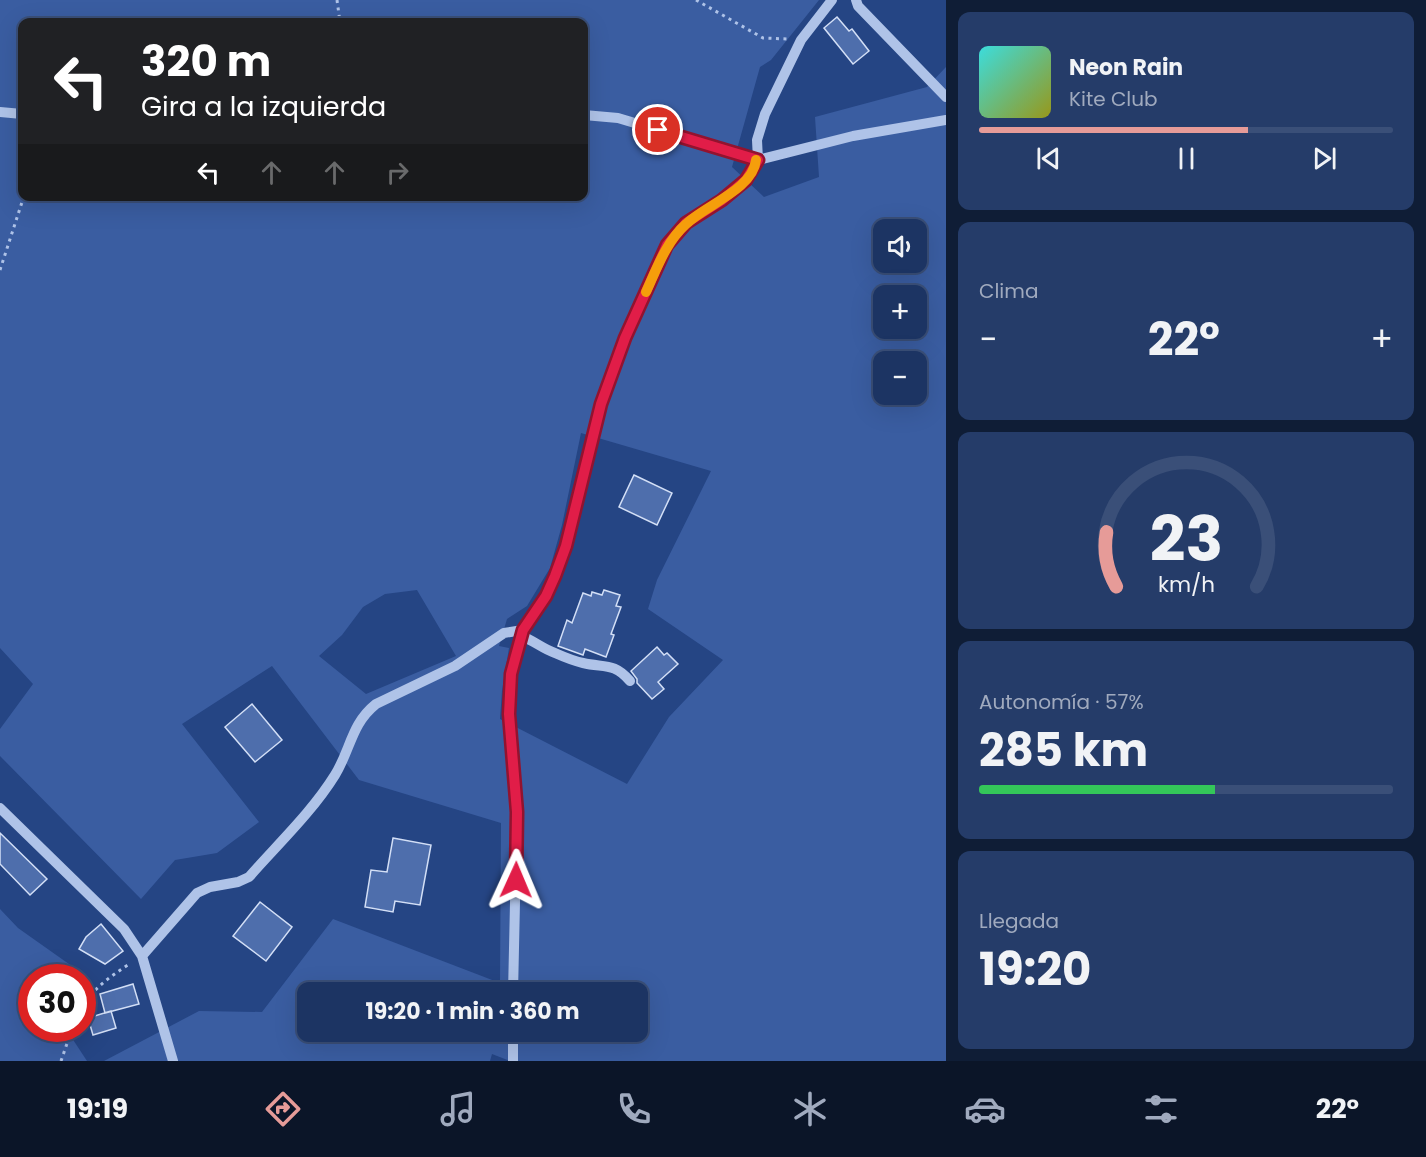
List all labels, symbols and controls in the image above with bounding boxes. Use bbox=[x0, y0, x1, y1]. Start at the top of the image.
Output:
text: 320 m bbox=[141, 32, 271, 91]
icon: left bbox=[42, 42, 120, 120]
text: Neon Rain bbox=[1069, 52, 1183, 83]
text: Kite Club bbox=[1069, 85, 1158, 113]
text: Gira a la izquierda bbox=[141, 88, 386, 125]
pin bbox=[632, 104, 683, 155]
icon: arrive bbox=[641, 113, 674, 146]
icon: previous bbox=[1032, 142, 1065, 175]
icon: pause bbox=[1170, 142, 1203, 175]
icon: next bbox=[1308, 142, 1341, 175]
icon: left bbox=[192, 156, 225, 189]
icon: ahead bbox=[255, 156, 288, 189]
icon: ahead bbox=[318, 156, 351, 189]
icon: right bbox=[381, 156, 414, 189]
map controls bbox=[873, 219, 927, 405]
button: sound bbox=[873, 219, 927, 273]
text: Clima bbox=[979, 277, 1038, 305]
button: + bbox=[873, 285, 927, 339]
text: 22° bbox=[1148, 308, 1220, 371]
text: − bbox=[979, 316, 997, 363]
text: + bbox=[1370, 316, 1393, 363]
button: − bbox=[873, 351, 927, 405]
text: 23 bbox=[1149, 496, 1223, 584]
text: km/h bbox=[1157, 570, 1215, 601]
text: Autonomía · 57% bbox=[979, 688, 1144, 716]
text: 285 km bbox=[979, 719, 1148, 782]
position arrow bbox=[484, 848, 548, 912]
text: Llegada bbox=[979, 907, 1059, 935]
text: 19:20 bbox=[979, 938, 1091, 1001]
speed limit sign: 30 bbox=[18, 964, 96, 1042]
text: 19:20 · 1 min · 360 m bbox=[366, 996, 579, 1027]
icon: directions bbox=[262, 1088, 304, 1130]
icon: music bbox=[437, 1088, 479, 1130]
icon: phone bbox=[613, 1088, 655, 1130]
icon: climate bbox=[789, 1088, 831, 1130]
icon: car bbox=[964, 1088, 1006, 1130]
icon: filters bbox=[1140, 1088, 1182, 1130]
text: 19:19 bbox=[67, 1090, 128, 1127]
text: 22° bbox=[1316, 1090, 1359, 1127]

